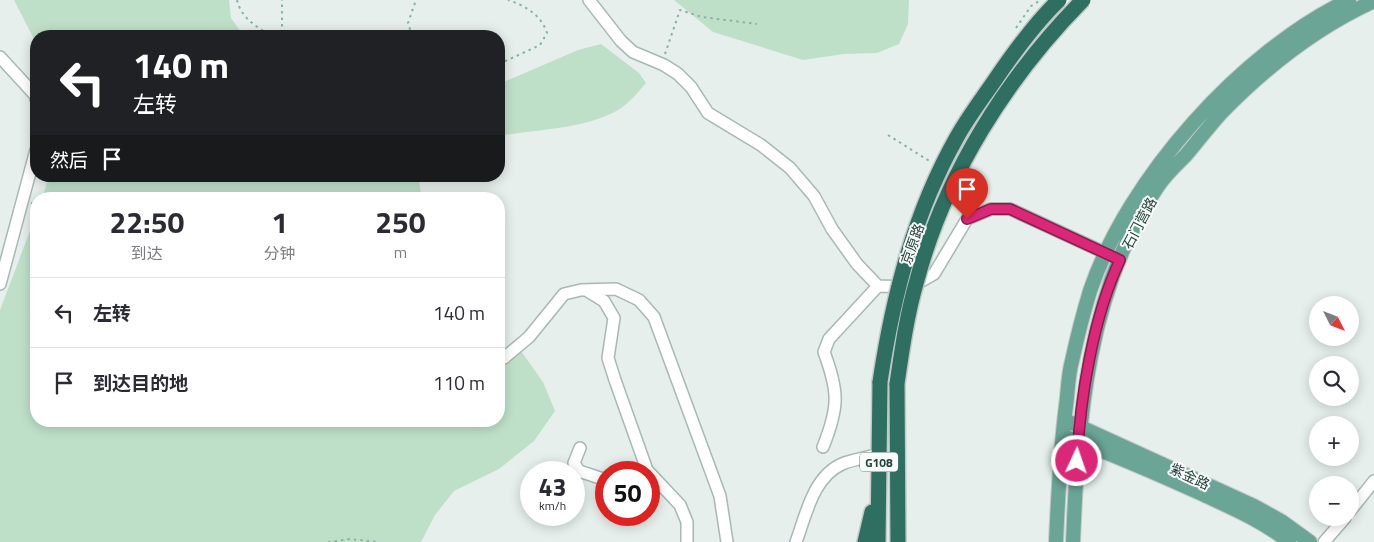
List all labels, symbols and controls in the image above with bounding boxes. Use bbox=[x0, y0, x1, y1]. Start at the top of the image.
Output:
text: 140 m bbox=[133, 38, 229, 92]
icon: left bbox=[50, 50, 115, 115]
text: 左转 bbox=[133, 87, 177, 121]
text: 然后 bbox=[50, 145, 88, 174]
icon: arrive bbox=[98, 145, 126, 173]
pin bbox=[946, 168, 988, 219]
icon: arrive bbox=[953, 175, 981, 203]
street label: 石门营路 bbox=[1117, 193, 1161, 253]
text: 22:50 bbox=[109, 199, 184, 245]
text: 1 bbox=[271, 199, 288, 245]
text: 250 bbox=[375, 199, 426, 245]
street label: 京原路 bbox=[895, 221, 929, 267]
text: m bbox=[394, 240, 407, 264]
text: 到达 bbox=[131, 241, 163, 265]
text: 分钟 bbox=[264, 241, 296, 265]
north arrow bbox=[1309, 296, 1359, 346]
map controls bbox=[1309, 296, 1359, 526]
text: 左转 bbox=[93, 298, 131, 327]
text: 140 m bbox=[433, 298, 485, 327]
icon: left bbox=[50, 299, 78, 327]
button: search bbox=[1309, 356, 1359, 406]
text: 到达目的地 bbox=[93, 368, 188, 397]
text: 110 m bbox=[433, 368, 485, 397]
icon: arrive bbox=[50, 369, 78, 397]
button: + bbox=[1309, 416, 1359, 466]
position arrow bbox=[1050, 434, 1102, 486]
road number: G108 bbox=[860, 452, 898, 472]
street label: 紫金路 bbox=[1167, 458, 1213, 494]
speed limit sign: 50 bbox=[595, 461, 660, 526]
text: 43 bbox=[538, 468, 567, 506]
button: − bbox=[1309, 476, 1359, 526]
text: km/h bbox=[539, 496, 566, 515]

